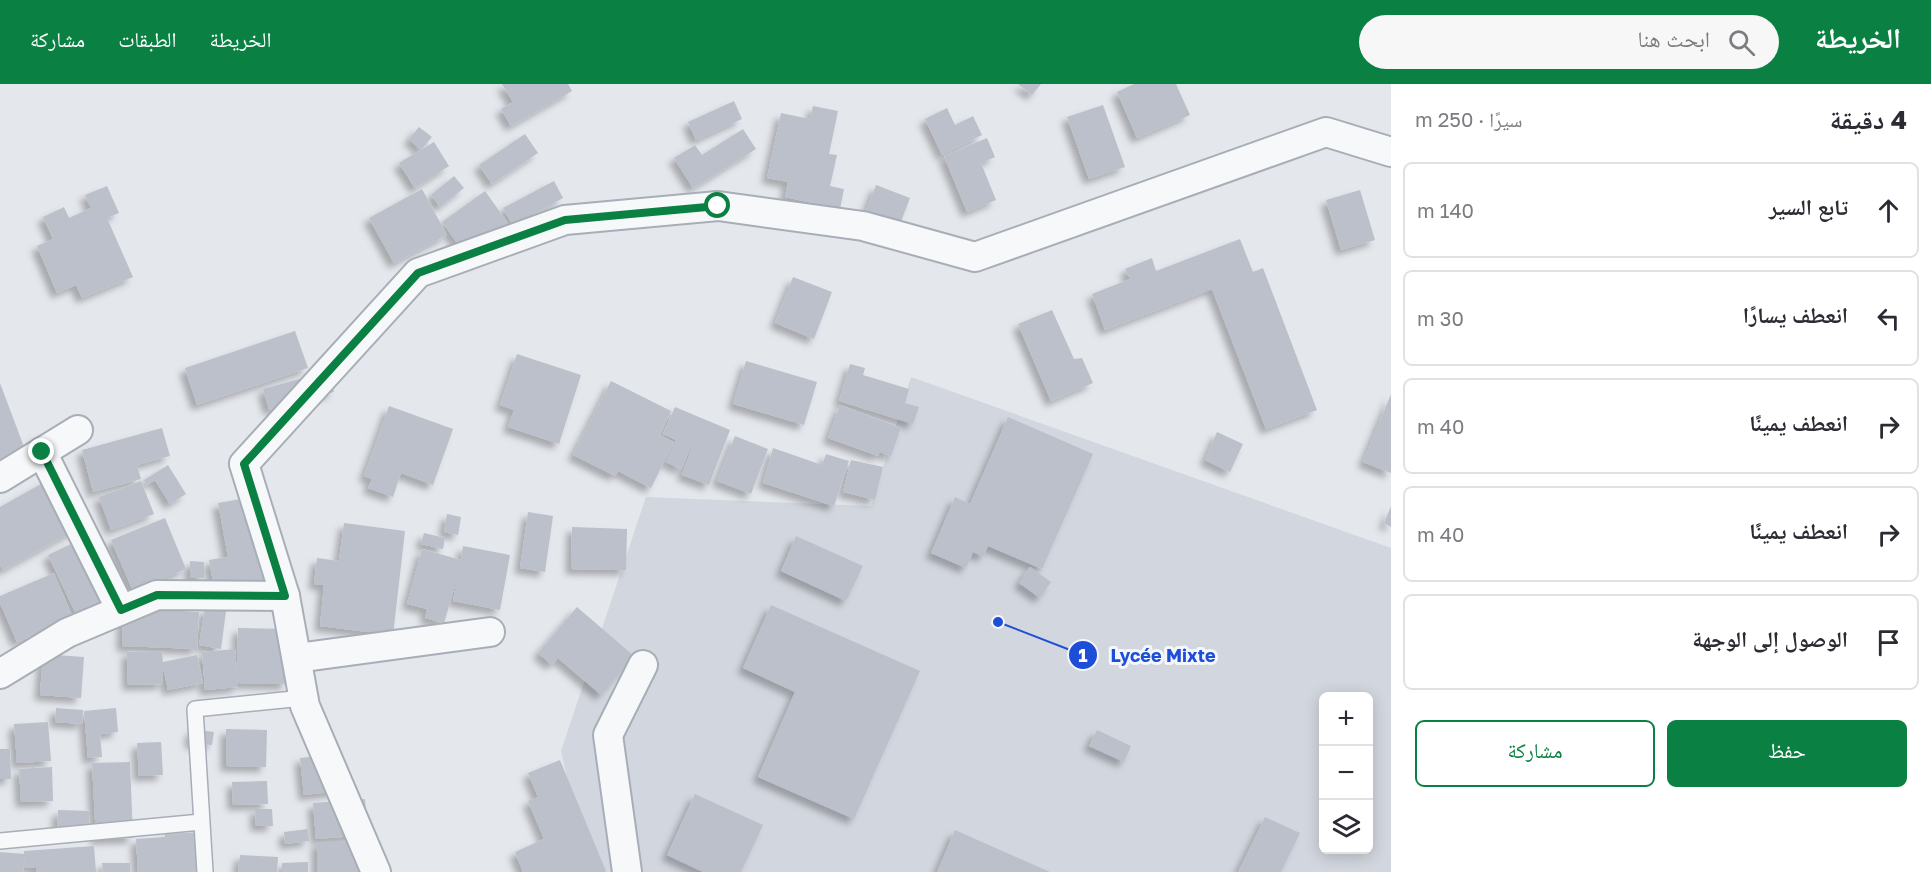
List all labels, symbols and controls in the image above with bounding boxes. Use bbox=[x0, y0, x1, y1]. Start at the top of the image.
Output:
search box bbox=[1359, 15, 1779, 69]
text: الخريطة bbox=[1815, 21, 1901, 54]
text: ابحث هنا bbox=[1638, 25, 1710, 52]
text: مشاركة bbox=[30, 26, 85, 52]
text: الطبقات bbox=[118, 26, 177, 52]
text: الخريطة bbox=[210, 26, 271, 52]
icon: search bbox=[1725, 26, 1758, 59]
text: 4 دقيقة bbox=[1830, 104, 1907, 135]
text: سيرًا · 250 m bbox=[1415, 107, 1523, 131]
route start bbox=[704, 192, 730, 218]
text: تابع السير bbox=[1769, 193, 1848, 220]
icon: ahead bbox=[1872, 194, 1905, 227]
text: 140 m bbox=[1417, 198, 1474, 222]
text: انعطف يسارًا bbox=[1743, 301, 1848, 328]
icon: left bbox=[1872, 302, 1905, 335]
text: 30 m bbox=[1417, 306, 1464, 330]
text: انعطف يمينًا bbox=[1749, 409, 1848, 436]
icon: right bbox=[1872, 410, 1905, 443]
text: 40 m bbox=[1417, 414, 1464, 438]
route end bbox=[28, 438, 54, 464]
text: انعطف يمينًا bbox=[1749, 517, 1848, 544]
icon: right bbox=[1872, 518, 1905, 551]
text: 40 m bbox=[1417, 522, 1464, 546]
text: الوصول إلى الوجهة bbox=[1692, 625, 1848, 652]
icon: arrive bbox=[1872, 626, 1905, 659]
callout: Lycée Mixte bbox=[1068, 637, 1227, 673]
text: 1 bbox=[1078, 644, 1088, 666]
text: Lycée Mixte bbox=[1110, 644, 1216, 666]
map controls bbox=[1319, 692, 1373, 854]
button: + bbox=[1319, 692, 1373, 746]
button: مشاركة bbox=[1415, 720, 1655, 787]
button: حفظ bbox=[1667, 720, 1907, 787]
button: − bbox=[1319, 746, 1373, 800]
button: layers bbox=[1319, 800, 1373, 854]

